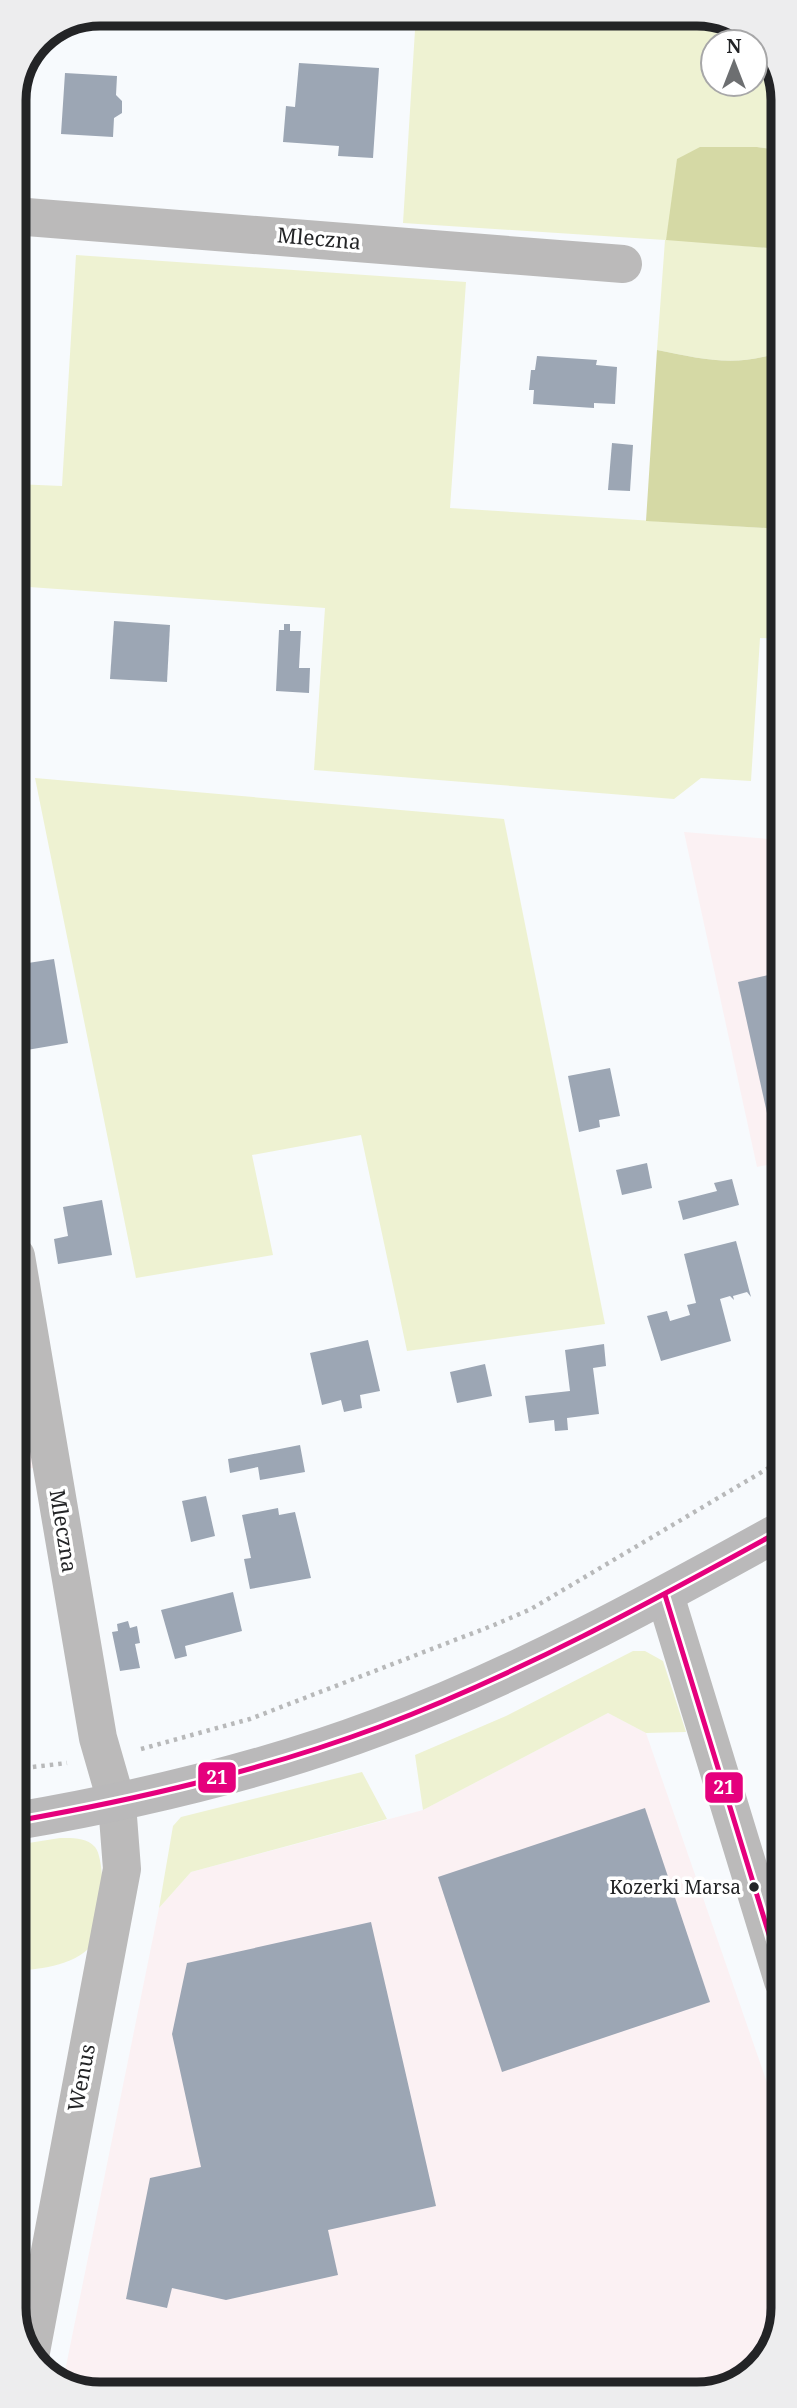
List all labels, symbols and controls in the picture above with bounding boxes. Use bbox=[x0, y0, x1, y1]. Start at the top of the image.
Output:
north arrow bbox=[699, 28, 769, 98]
text: N bbox=[727, 33, 742, 59]
street label: Mleczna bbox=[276, 220, 362, 256]
street label: Mleczna bbox=[44, 1487, 84, 1574]
line badge: 21 bbox=[197, 1761, 237, 1794]
text: 21 bbox=[206, 1764, 228, 1790]
line badge: 21 bbox=[704, 1771, 744, 1804]
text: 21 bbox=[713, 1774, 735, 1800]
place label: Kozerki Marsa bbox=[609, 1874, 741, 1900]
marker: Kozerki Marsa bbox=[747, 1880, 761, 1894]
street label: Wenus bbox=[61, 2042, 101, 2114]

